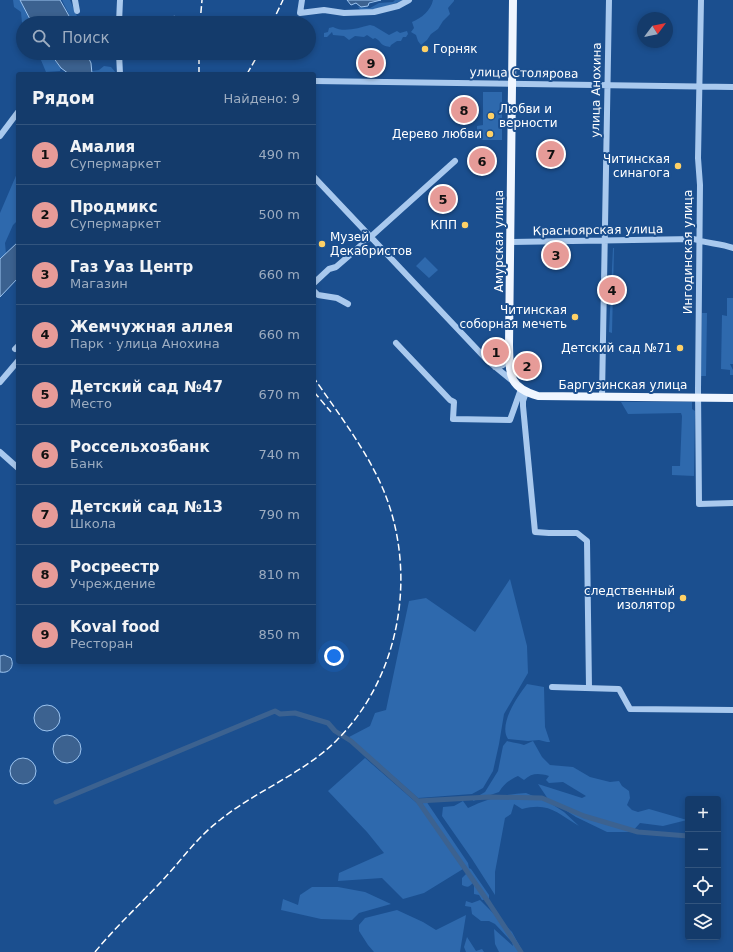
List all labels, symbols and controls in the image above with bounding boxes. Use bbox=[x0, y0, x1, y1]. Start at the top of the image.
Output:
north arrow bbox=[637, 12, 673, 48]
search box bbox=[16, 16, 316, 60]
icon: search bbox=[30, 27, 52, 49]
text: Поиск bbox=[62, 29, 110, 47]
place label: Горняк bbox=[433, 42, 478, 56]
street label: улица Анохина bbox=[588, 42, 604, 138]
marker: Горняк bbox=[420, 44, 430, 54]
pin: 9 bbox=[358, 48, 384, 78]
street label: улица Столярова bbox=[469, 65, 579, 81]
text: Рядом bbox=[32, 88, 95, 108]
text: Найдено: 9 bbox=[224, 91, 300, 106]
pin: 8 bbox=[451, 95, 477, 125]
place label: Любви и верности bbox=[499, 102, 558, 130]
marker: Любви и верности bbox=[486, 111, 496, 121]
place label: Дерево любви bbox=[392, 127, 482, 141]
marker: Дерево любви bbox=[485, 129, 495, 139]
text: Амалия bbox=[70, 138, 135, 156]
pin: 7 bbox=[538, 139, 564, 169]
pin: 6 bbox=[469, 146, 495, 176]
text: 1 bbox=[40, 147, 50, 162]
text: 490 m bbox=[258, 147, 300, 162]
place label: Читинская синагога bbox=[603, 152, 670, 180]
text: Супермаркет bbox=[70, 156, 161, 171]
marker: Читинская синагога bbox=[673, 161, 683, 171]
pin: 5 bbox=[430, 184, 456, 214]
street label: Амурская улица bbox=[492, 190, 506, 292]
street label: Ингодинская улица bbox=[681, 190, 695, 314]
text: Продмикс bbox=[70, 198, 158, 216]
text: 2 bbox=[40, 207, 50, 222]
text: 500 m bbox=[258, 207, 300, 222]
text: Супермаркет bbox=[70, 216, 161, 231]
place label: КПП bbox=[430, 218, 457, 232]
marker: КПП bbox=[460, 220, 470, 230]
street label: Красноярская улица bbox=[533, 222, 663, 238]
place label: Музей Декабристов bbox=[330, 230, 412, 258]
marker: Музей Декабристов bbox=[317, 239, 327, 249]
pin: 3 bbox=[543, 240, 569, 270]
text: Газ Уаз Центр bbox=[70, 258, 193, 276]
text: 3 bbox=[40, 267, 50, 282]
text: 660 m bbox=[258, 267, 300, 282]
pin: 4 bbox=[599, 275, 625, 305]
text: Магазин bbox=[70, 276, 128, 291]
place label: Читинская соборная мечеть bbox=[459, 303, 567, 331]
marker: Читинская соборная мечеть bbox=[570, 312, 580, 322]
text: Жемчужная аллея bbox=[70, 318, 233, 336]
text: 4 bbox=[40, 327, 50, 342]
text: 660 m bbox=[258, 327, 300, 342]
text: Парк · улица Анохина bbox=[70, 336, 220, 351]
pin: 1 bbox=[483, 337, 509, 367]
place label: Детский сад №71 bbox=[561, 341, 672, 355]
marker: Детский сад №71 bbox=[675, 343, 685, 353]
pin: 2 bbox=[514, 351, 540, 381]
text: Детский сад №47 bbox=[70, 378, 223, 396]
street label: Баргузинская улица bbox=[559, 378, 687, 392]
text: 5 bbox=[40, 387, 50, 402]
text: 670 m bbox=[258, 387, 300, 402]
text: Место bbox=[70, 396, 112, 411]
text: Россельхозбанк bbox=[70, 438, 210, 456]
text: 6 bbox=[40, 447, 50, 462]
text: 740 m bbox=[258, 447, 300, 462]
text: Банк bbox=[70, 456, 103, 471]
text: Детский сад №13 bbox=[70, 498, 223, 516]
text: 7 bbox=[40, 507, 50, 522]
text: 790 m bbox=[258, 507, 300, 522]
text: Школа bbox=[70, 516, 116, 531]
text: Росреестр bbox=[70, 558, 160, 576]
text: 8 bbox=[40, 567, 50, 582]
text: 810 m bbox=[258, 567, 300, 582]
text: Учреждение bbox=[70, 576, 156, 591]
place label: следственный изолятор bbox=[584, 584, 675, 612]
marker: следственный изолятор bbox=[678, 593, 688, 603]
text: Koval food bbox=[70, 618, 160, 636]
text: 9 bbox=[40, 627, 50, 642]
text: 850 m bbox=[258, 627, 300, 642]
text: Ресторан bbox=[70, 636, 133, 651]
your location bbox=[324, 646, 344, 666]
map controls bbox=[685, 796, 721, 940]
button: + bbox=[685, 796, 721, 832]
button: − bbox=[685, 832, 721, 868]
button: locate bbox=[685, 868, 721, 904]
button: layers bbox=[685, 904, 721, 940]

